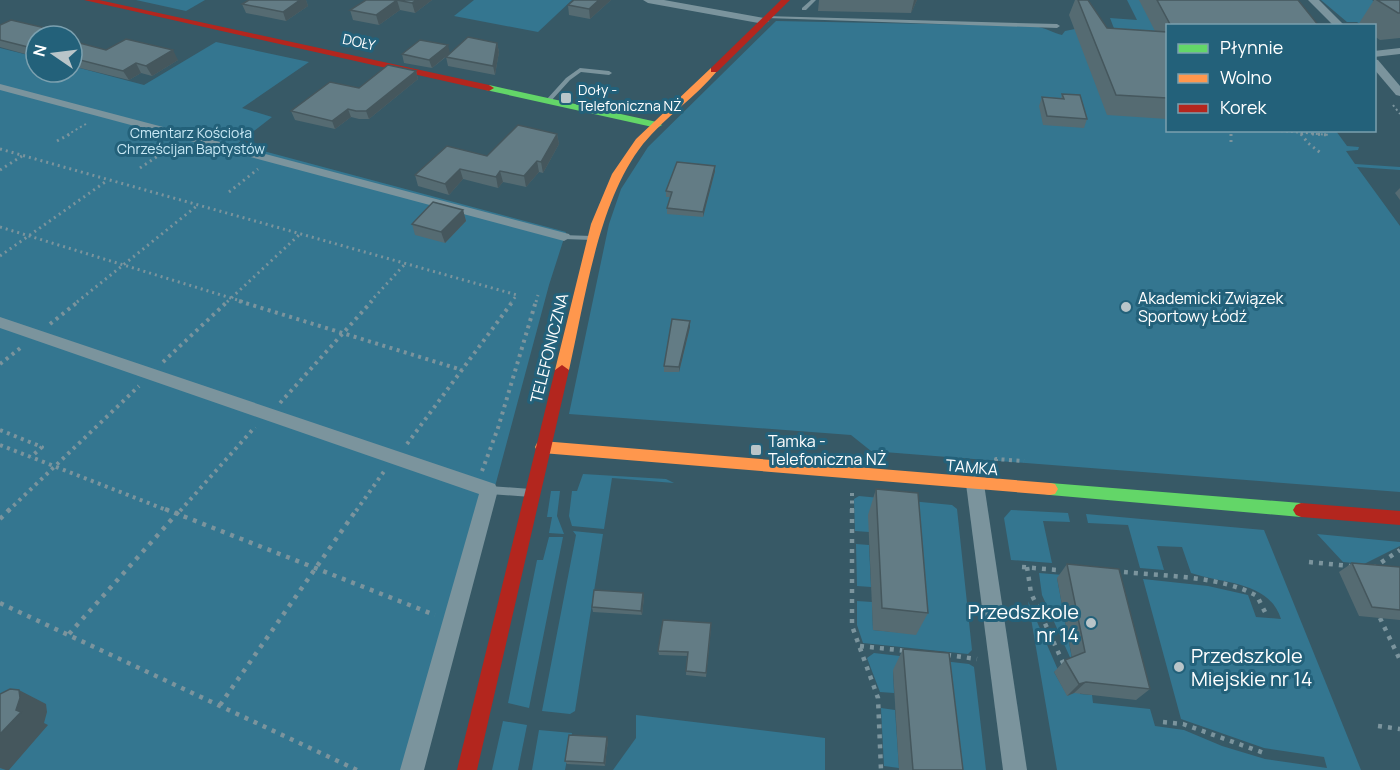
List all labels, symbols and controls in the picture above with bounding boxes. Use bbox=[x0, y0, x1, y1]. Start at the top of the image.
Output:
north arrow bbox=[24, 24, 84, 84]
legend bbox=[1166, 24, 1376, 132]
street label: DOŁY bbox=[341, 29, 378, 54]
text: Płynnie bbox=[1220, 35, 1283, 59]
text: N bbox=[27, 42, 52, 59]
text: Wolno bbox=[1220, 65, 1272, 89]
place label: Doły - Telefoniczna NŻ bbox=[578, 80, 682, 115]
marker: Doły - Telefoniczna NŻ bbox=[559, 91, 573, 105]
text: Korek bbox=[1220, 95, 1267, 119]
park label: Cmentarz Kościoła Chrześcijan Baptystów bbox=[117, 123, 265, 158]
place label: Akademicki Związek Sportowy Łódź bbox=[1138, 287, 1285, 327]
street label: TELEFONICZNA bbox=[525, 291, 573, 405]
marker: Akademicki Związek Sportowy Łódź bbox=[1119, 300, 1133, 314]
place label: Tamka - Telefoniczna NŻ bbox=[768, 430, 887, 470]
marker: Tamka - Telefoniczna NŻ bbox=[749, 443, 763, 457]
street label: TAMKA bbox=[945, 454, 999, 480]
place label: Przedszkole nr 14 bbox=[967, 598, 1079, 648]
marker: Przedszkole nr 14 bbox=[1084, 616, 1098, 630]
place label: Przedszkole Miejskie nr 14 bbox=[1191, 642, 1313, 692]
marker: Przedszkole Miejskie nr 14 bbox=[1172, 660, 1186, 674]

